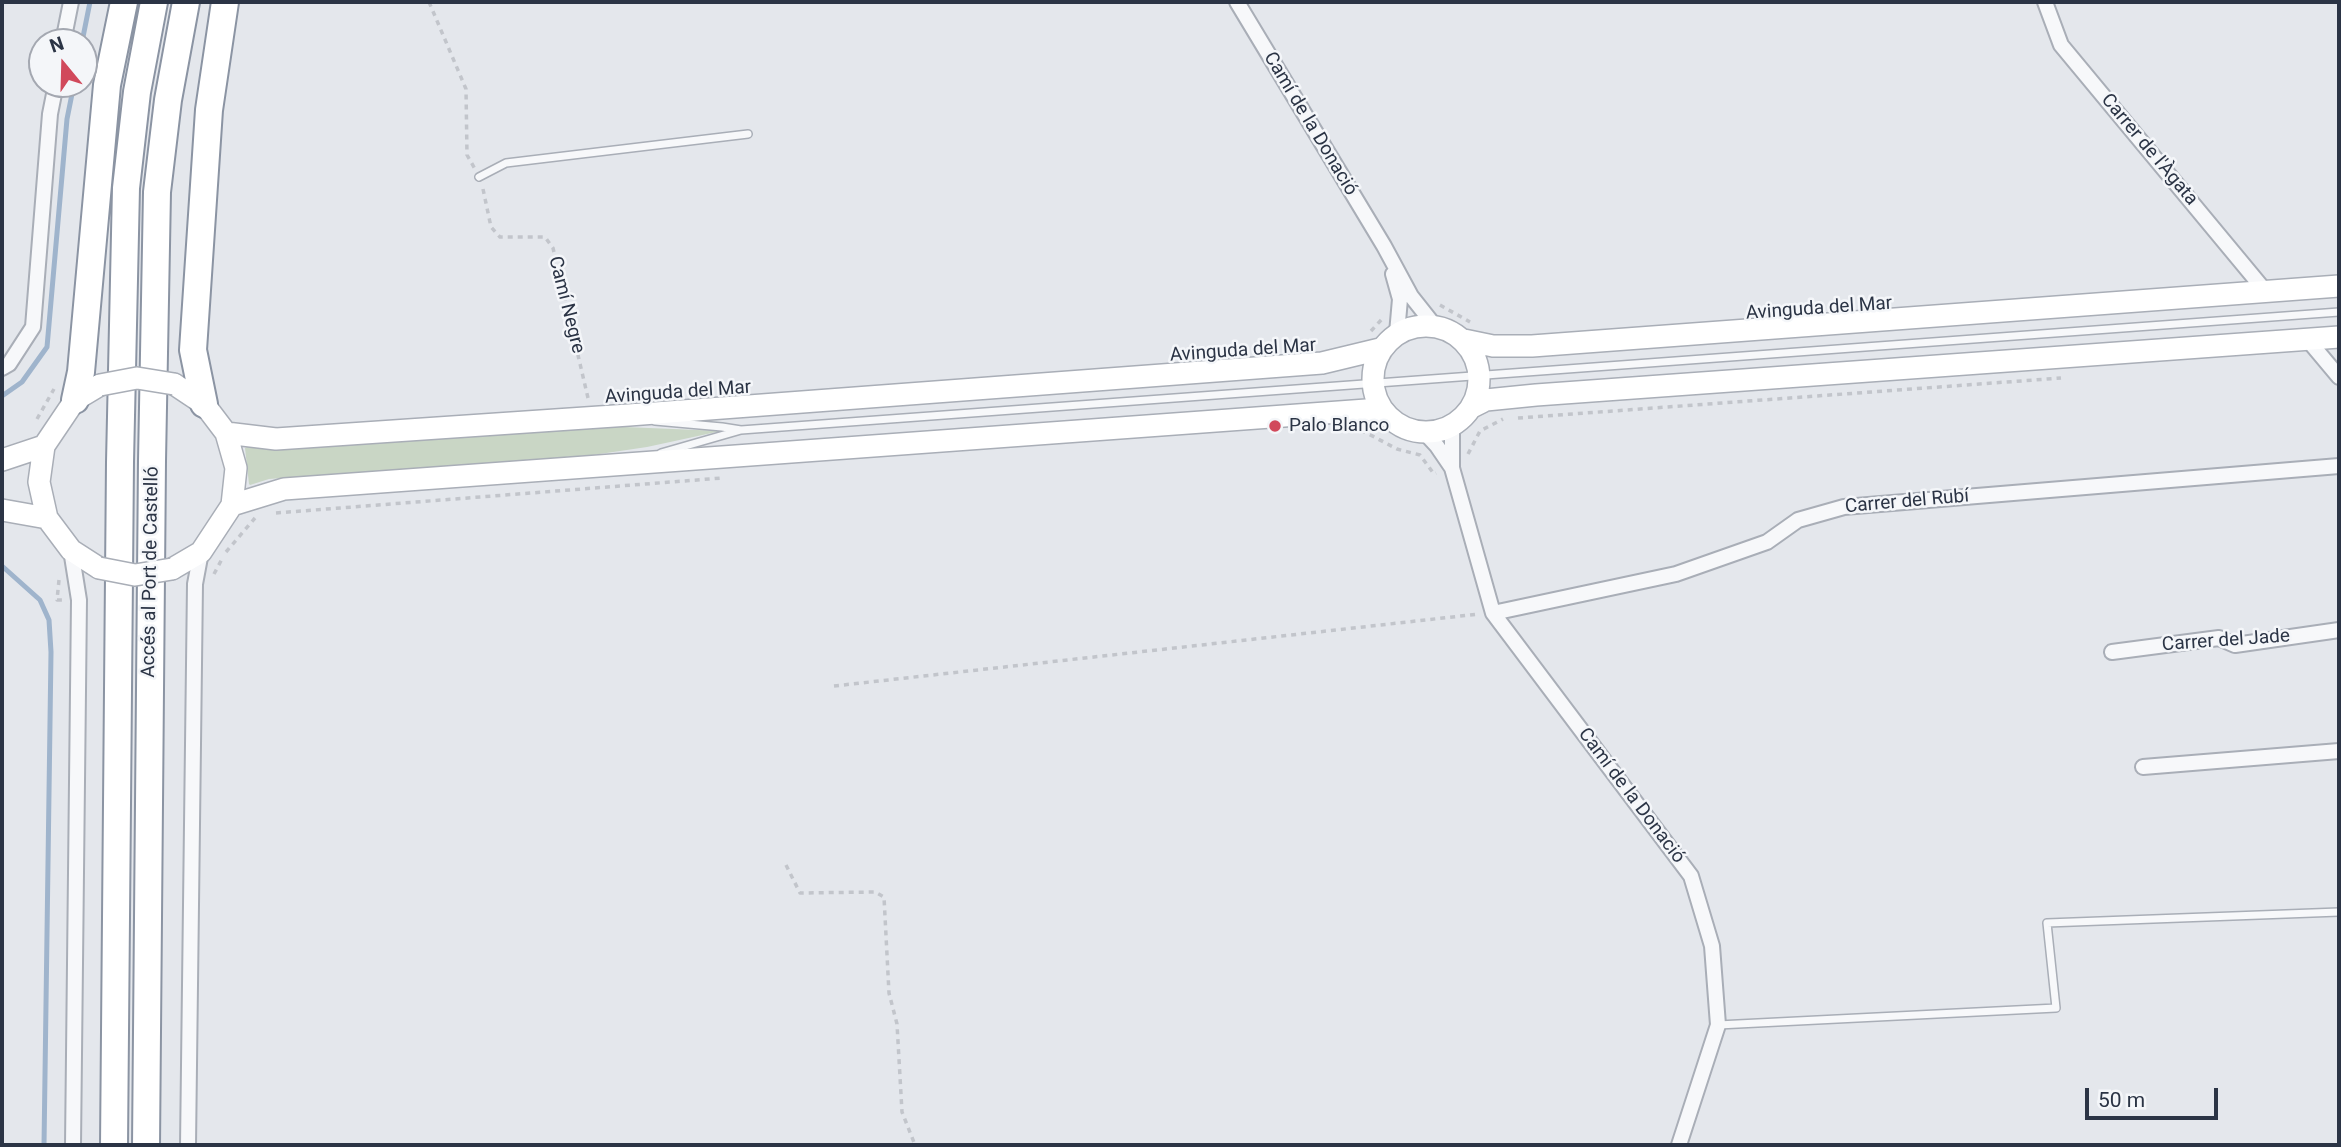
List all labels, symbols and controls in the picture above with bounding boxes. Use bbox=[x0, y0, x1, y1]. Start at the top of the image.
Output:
north arrow bbox=[28, 28, 98, 98]
text: N bbox=[47, 32, 67, 58]
street label: Camí de la Donació bbox=[1258, 48, 1362, 200]
street label: Carrer de l'Àgata bbox=[2096, 89, 2202, 211]
street label: Camí Negre bbox=[543, 254, 589, 356]
street label: Avinguda del Mar bbox=[1745, 293, 1893, 325]
street label: Avinguda del Mar bbox=[1169, 335, 1317, 367]
street label: Avinguda del Mar bbox=[604, 377, 752, 409]
place label: Palo Blanco bbox=[1289, 415, 1389, 437]
marker: Palo Blanco bbox=[1267, 418, 1283, 434]
street label: Accés al Port de Castelló bbox=[138, 466, 164, 678]
street label: Carrer del Rubí bbox=[1844, 485, 1970, 519]
street label: Carrer del Jade bbox=[2161, 625, 2291, 657]
street label: Camí de la Donació bbox=[1573, 724, 1689, 868]
scale bar bbox=[2089, 1074, 2222, 1118]
text: 50 m bbox=[2098, 1088, 2145, 1112]

